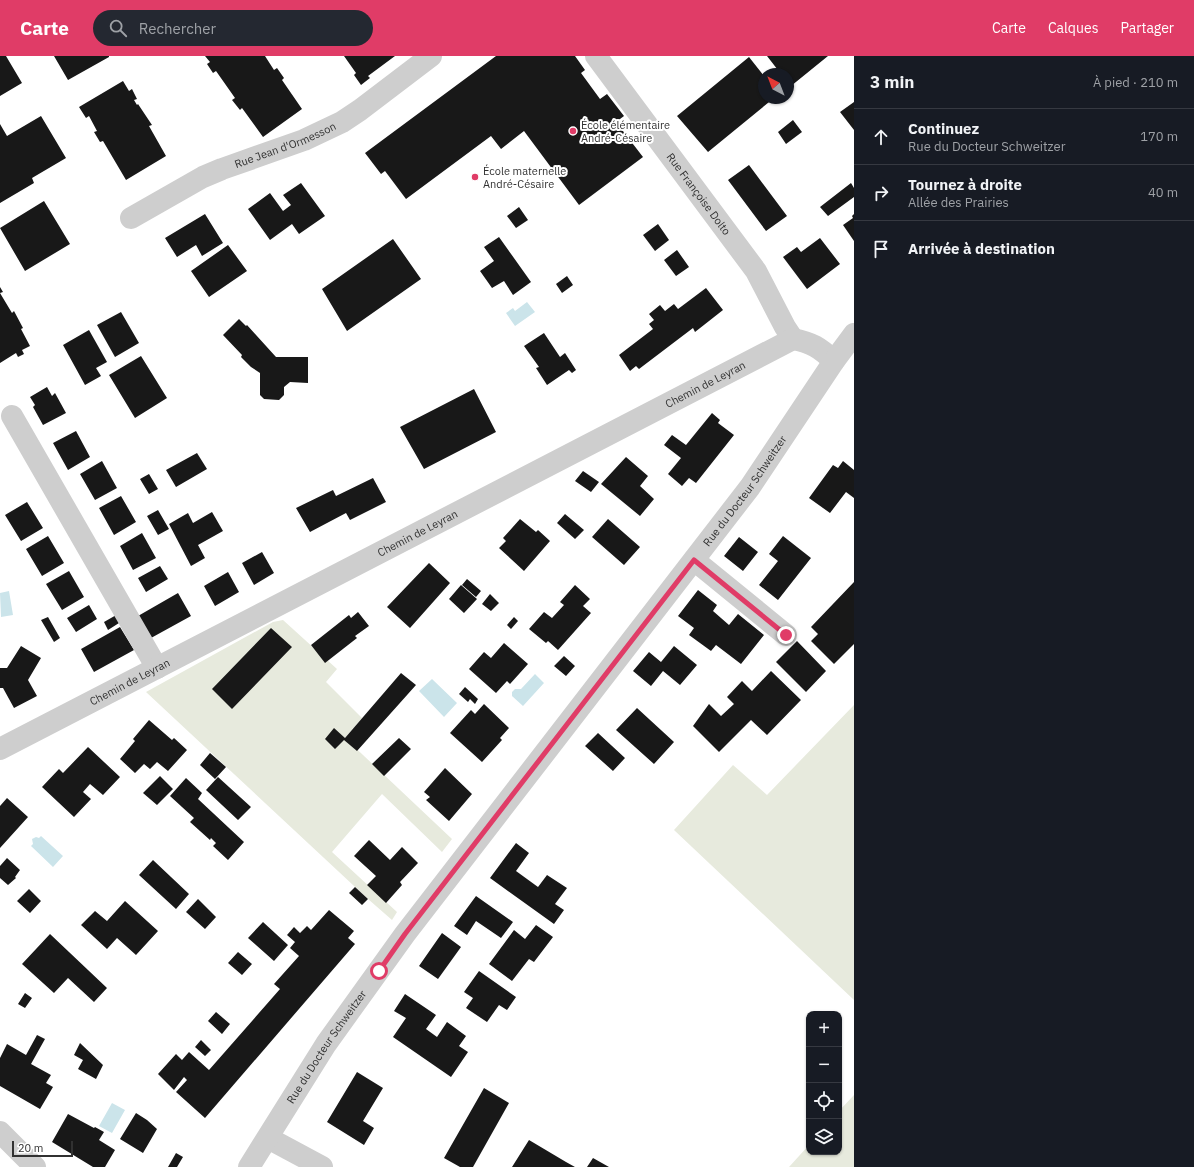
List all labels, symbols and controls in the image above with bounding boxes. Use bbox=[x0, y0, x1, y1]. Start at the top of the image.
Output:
search box bbox=[93, 10, 373, 46]
text: Carte bbox=[20, 16, 69, 40]
icon: search bbox=[107, 17, 129, 39]
text: Rechercher bbox=[139, 19, 216, 38]
text: Carte bbox=[992, 19, 1026, 37]
text: Calques bbox=[1048, 19, 1098, 37]
text: Partager bbox=[1120, 19, 1174, 37]
north arrow bbox=[758, 68, 794, 104]
text: 3 min bbox=[870, 71, 914, 93]
text: À pied · 210 m bbox=[1093, 74, 1178, 91]
place label: École élémentaire André-Césaire bbox=[581, 118, 670, 145]
street label: Rue Jean d'Ormesson bbox=[232, 119, 338, 171]
text: Continuez bbox=[908, 119, 979, 138]
marker: École élémentaire André-Césaire bbox=[568, 126, 578, 136]
icon: ahead bbox=[870, 126, 892, 148]
text: 170 m bbox=[1140, 128, 1178, 145]
text: Rue du Docteur Schweitzer bbox=[908, 138, 1065, 155]
street label: Rue Françoise Dolto bbox=[664, 150, 734, 238]
place label: École maternelle André-Césaire bbox=[483, 164, 566, 191]
marker: École maternelle André-Césaire bbox=[470, 172, 480, 182]
text: Tournez à droite bbox=[908, 175, 1022, 194]
icon: right bbox=[870, 182, 892, 204]
text: 40 m bbox=[1148, 184, 1178, 201]
text: Allée des Prairies bbox=[908, 194, 1009, 211]
icon: arrive bbox=[870, 238, 892, 260]
text: Arrivée à destination bbox=[908, 239, 1055, 258]
street label: Chemin de Leyran bbox=[663, 358, 748, 411]
street label: Rue du Docteur Schweitzer bbox=[700, 433, 789, 549]
street label: Chemin de Leyran bbox=[375, 507, 460, 560]
route end bbox=[777, 626, 795, 644]
street label: Chemin de Leyran bbox=[87, 655, 172, 708]
route start bbox=[370, 962, 388, 980]
street label: Rue du Docteur Schweitzer bbox=[284, 987, 369, 1106]
map controls bbox=[806, 1011, 842, 1155]
button: + bbox=[806, 1011, 842, 1047]
button: − bbox=[806, 1047, 842, 1083]
button: locate bbox=[806, 1083, 842, 1119]
button: layers bbox=[806, 1119, 842, 1155]
scale bar bbox=[12, 1139, 73, 1158]
text: 20 m bbox=[18, 1141, 43, 1155]

